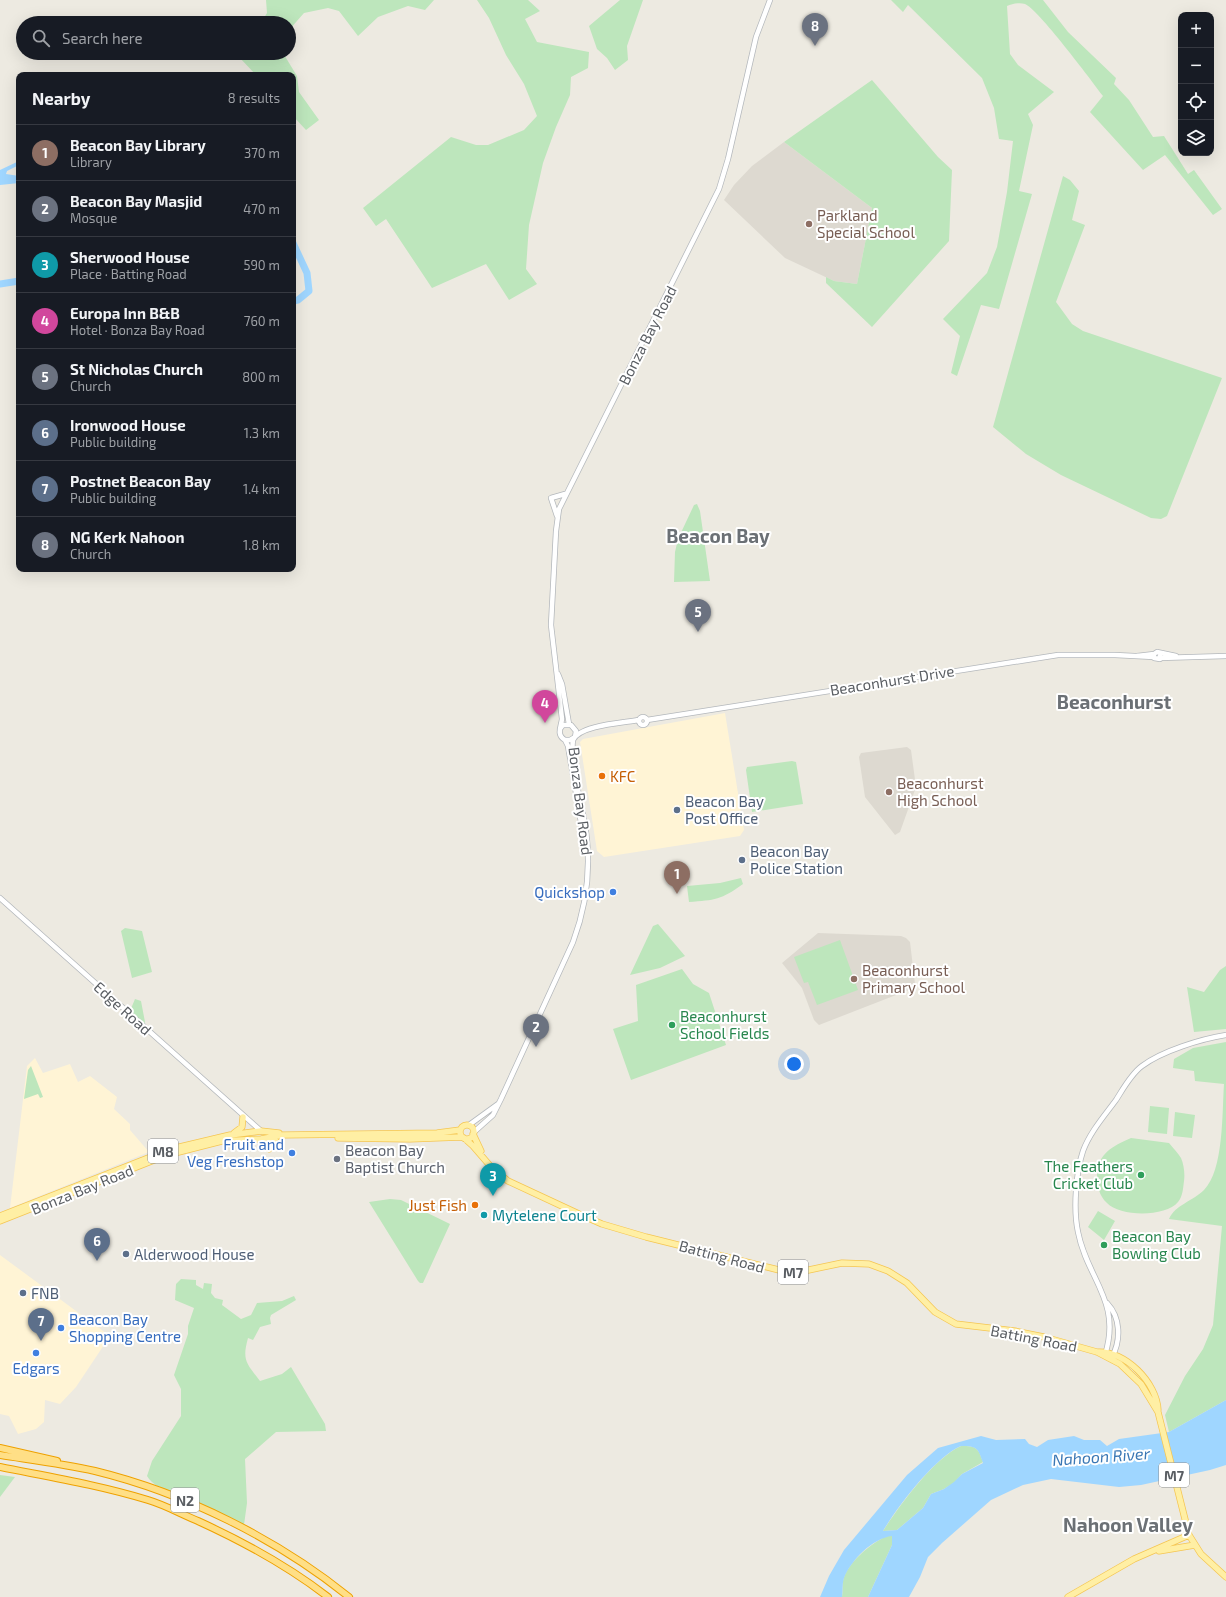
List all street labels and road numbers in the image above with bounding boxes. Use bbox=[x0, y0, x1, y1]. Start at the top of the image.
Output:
street label: Bonza Bay Road bbox=[614, 282, 680, 388]
street label: Beaconhurst Drive bbox=[829, 661, 955, 699]
street label: Bonza Bay Road bbox=[565, 746, 597, 856]
street label: Edge Road bbox=[90, 977, 156, 1039]
road number: M8 bbox=[148, 1139, 178, 1163]
street label: Bonza Bay Road bbox=[28, 1160, 136, 1218]
street label: Batting Road bbox=[677, 1236, 767, 1276]
road number: M7 bbox=[778, 1260, 808, 1284]
street label: Batting Road bbox=[989, 1321, 1079, 1355]
road number: M7 bbox=[1159, 1463, 1189, 1487]
road number: N2 bbox=[171, 1488, 199, 1512]

